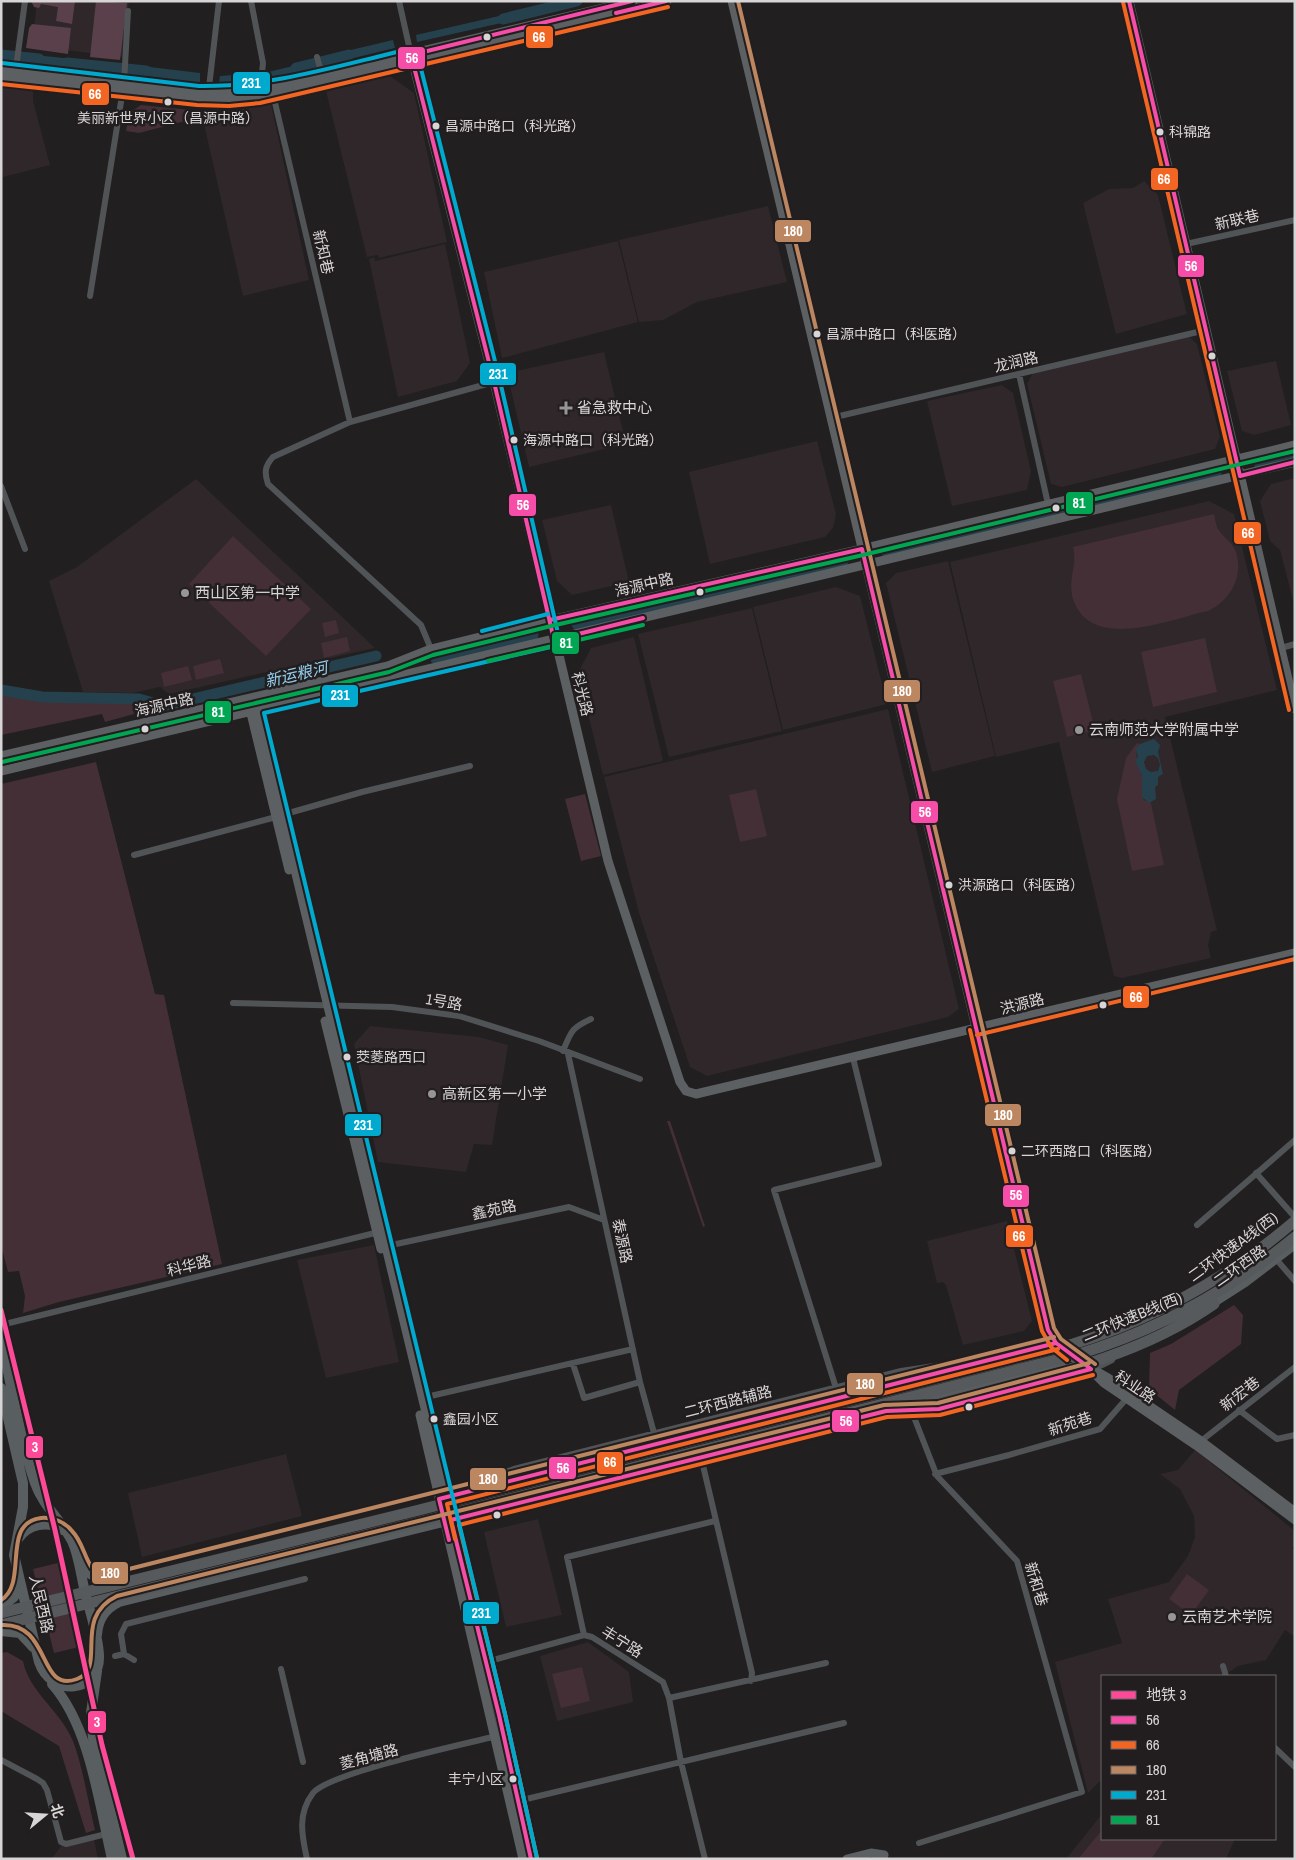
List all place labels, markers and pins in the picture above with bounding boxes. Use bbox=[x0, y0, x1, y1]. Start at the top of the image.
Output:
unlabelled marker bbox=[482, 32, 492, 42]
marker: 美丽新世界小区（昌源中路） bbox=[163, 97, 173, 107]
place label: 美丽新世界小区（昌源中路） bbox=[77, 109, 259, 127]
place label: 昌源中路口（科光路） bbox=[445, 117, 585, 135]
marker: 昌源中路口（科光路） bbox=[431, 121, 441, 131]
place label: 科锦路 bbox=[1169, 123, 1211, 141]
marker: 科锦路 bbox=[1155, 127, 1165, 137]
place label: 昌源中路口（科医路） bbox=[826, 325, 966, 343]
marker: 昌源中路口（科医路） bbox=[812, 329, 822, 339]
unlabelled marker bbox=[1207, 351, 1217, 361]
place label: 省急救中心 bbox=[577, 397, 652, 418]
marker: 省急救中心 bbox=[559, 401, 573, 415]
place label: 海源中路口（科光路） bbox=[523, 431, 663, 449]
marker: 海源中路口（科光路） bbox=[509, 435, 519, 445]
unlabelled marker bbox=[1051, 503, 1061, 513]
place label: 西山区第一中学 bbox=[195, 582, 300, 603]
marker: 西山区第一中学 bbox=[179, 587, 191, 599]
unlabelled marker bbox=[695, 587, 705, 597]
place label: 云南师范大学附属中学 bbox=[1089, 719, 1239, 740]
unlabelled marker bbox=[140, 724, 150, 734]
marker: 云南师范大学附属中学 bbox=[1073, 724, 1085, 736]
place label: 洪源路口（科医路） bbox=[958, 876, 1084, 894]
marker: 洪源路口（科医路） bbox=[944, 880, 954, 890]
unlabelled marker bbox=[1098, 1000, 1108, 1010]
place label: 茭菱路西口 bbox=[356, 1048, 426, 1066]
marker: 茭菱路西口 bbox=[342, 1052, 352, 1062]
place label: 高新区第一小学 bbox=[442, 1083, 547, 1104]
marker: 高新区第一小学 bbox=[426, 1088, 438, 1100]
place label: 二环西路口（科医路） bbox=[1021, 1142, 1161, 1160]
marker: 二环西路口（科医路） bbox=[1007, 1146, 1017, 1156]
unlabelled marker bbox=[964, 1402, 974, 1412]
place label: 鑫园小区 bbox=[443, 1410, 499, 1428]
marker: 鑫园小区 bbox=[429, 1414, 439, 1424]
unlabelled marker bbox=[492, 1510, 502, 1520]
place label: 云南艺术学院 bbox=[1182, 1606, 1272, 1627]
marker: 云南艺术学院 bbox=[1166, 1611, 1178, 1623]
place label: 丰宁小区 bbox=[448, 1770, 504, 1788]
marker: 丰宁小区 bbox=[508, 1774, 518, 1784]

